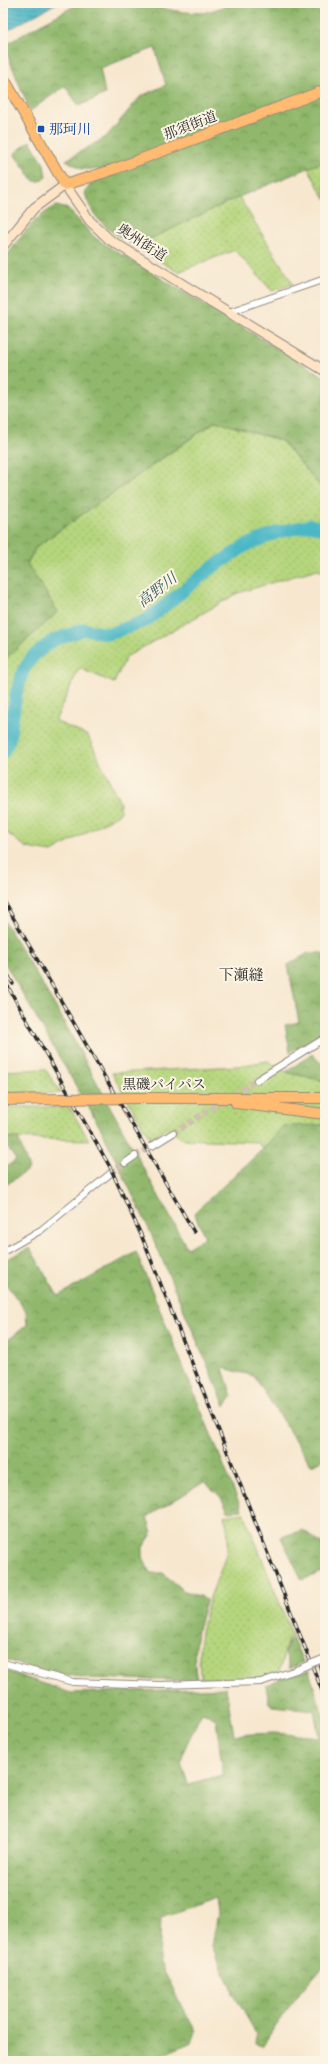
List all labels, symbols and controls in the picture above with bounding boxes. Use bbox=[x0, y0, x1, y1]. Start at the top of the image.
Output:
street label: 那須街道 bbox=[160, 106, 220, 144]
place label: 那珂川 bbox=[49, 119, 91, 139]
marker: 那珂川 bbox=[36, 124, 46, 134]
street label: 奥州街道 bbox=[113, 218, 171, 266]
water label: 高野川 bbox=[132, 566, 182, 612]
district label: 下瀬縫 bbox=[218, 964, 264, 985]
street label: 黒磯バイパス bbox=[122, 1074, 206, 1094]

